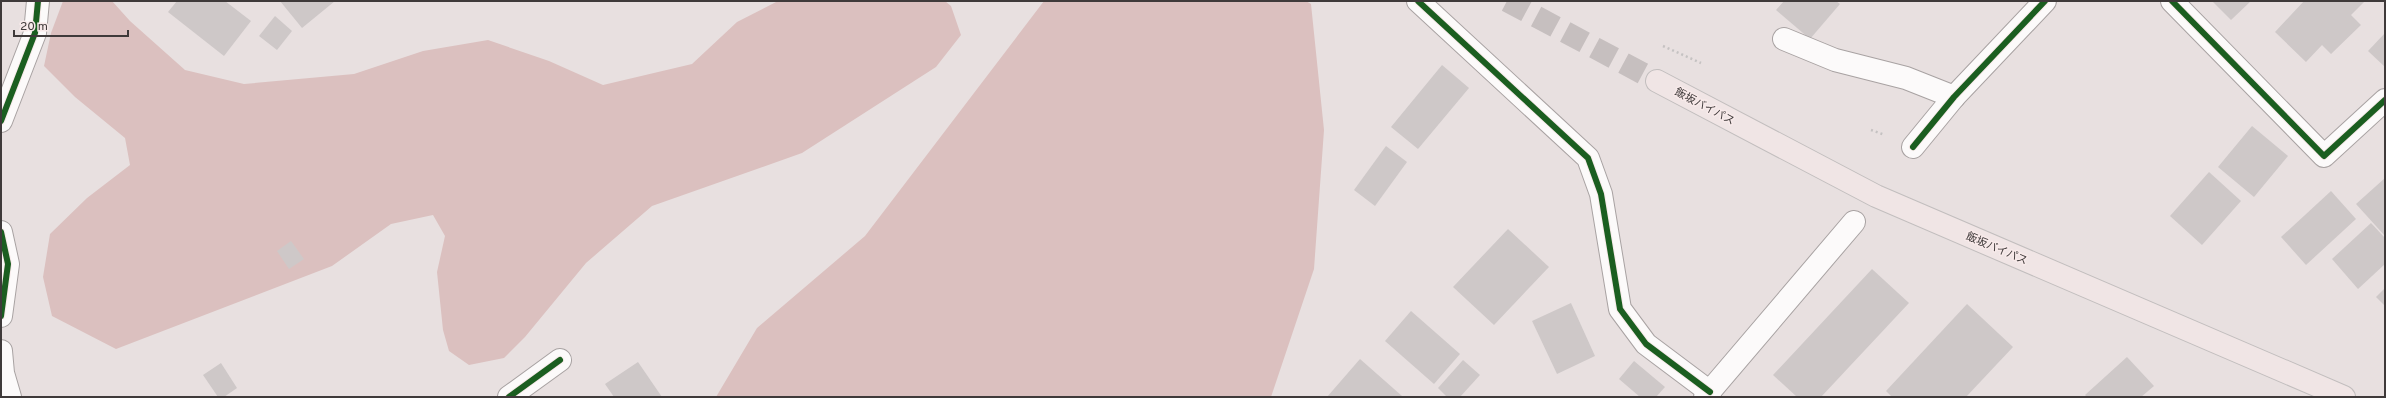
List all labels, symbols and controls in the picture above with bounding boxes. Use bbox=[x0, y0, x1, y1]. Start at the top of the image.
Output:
scale bar bbox=[14, 12, 128, 38]
text: 20 m bbox=[20, 19, 48, 35]
street label: 飯坂バイパス bbox=[1672, 85, 1737, 129]
street label: 飯坂バイパス bbox=[1964, 230, 2030, 268]

